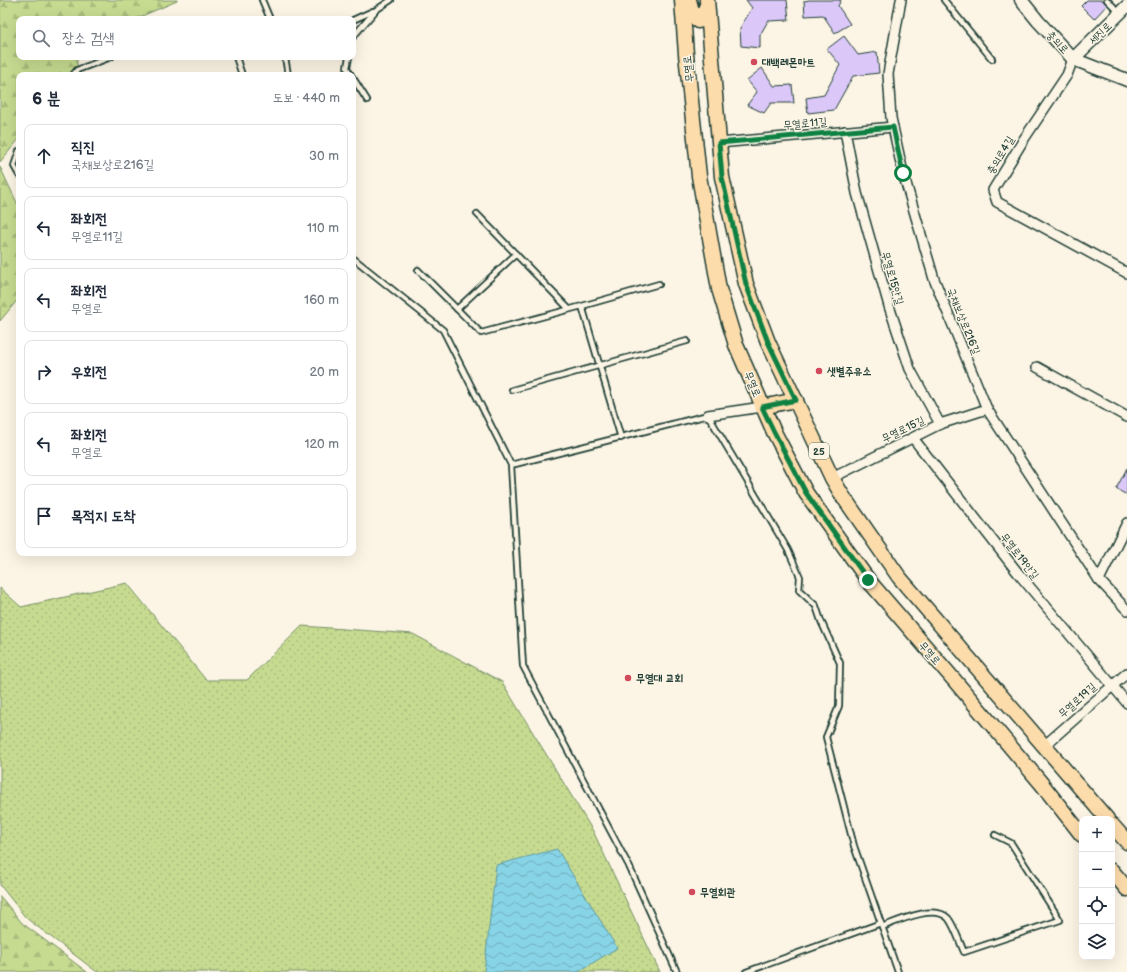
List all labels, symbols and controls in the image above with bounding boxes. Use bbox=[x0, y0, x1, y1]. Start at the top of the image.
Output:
search box bbox=[16, 16, 356, 60]
street label: 세진로 bbox=[1086, 19, 1115, 47]
icon: search bbox=[30, 27, 52, 49]
street label: 충의로 bbox=[1044, 28, 1072, 57]
text: 장소 검색 bbox=[62, 29, 114, 48]
street label: 무열로 bbox=[680, 55, 697, 83]
place label: 대백레몬마트 bbox=[762, 56, 815, 69]
marker: 대백레몬마트 bbox=[749, 57, 759, 67]
text: 6 분 bbox=[32, 89, 61, 109]
text: 도보 · 440 m bbox=[273, 90, 340, 106]
street label: 무열로11길 bbox=[783, 115, 828, 132]
street label: 충의로4길 bbox=[984, 134, 1017, 177]
text: 직진 bbox=[71, 138, 95, 157]
icon: ahead bbox=[33, 145, 55, 167]
text: 30 m bbox=[309, 148, 339, 164]
text: 국채보상로216길 bbox=[71, 157, 154, 173]
route start bbox=[894, 164, 912, 182]
text: 좌회전 bbox=[71, 210, 107, 229]
icon: left bbox=[33, 217, 55, 239]
text: 110 m bbox=[307, 220, 339, 236]
text: 무열로11길 bbox=[71, 229, 123, 245]
street label: 무열로15안길 bbox=[879, 250, 906, 306]
text: 좌회전 bbox=[71, 282, 107, 301]
street label: 국채보상로216길 bbox=[944, 286, 983, 356]
icon: left bbox=[33, 289, 55, 311]
text: 160 m bbox=[304, 292, 339, 308]
text: 무열로 bbox=[71, 301, 102, 317]
icon: right bbox=[33, 361, 55, 383]
text: 우회전 bbox=[71, 363, 107, 382]
text: 20 m bbox=[309, 364, 339, 380]
place label: 샛별주유소 bbox=[826, 365, 871, 378]
marker: 샛별주유소 bbox=[814, 366, 824, 376]
street label: 무열로 bbox=[741, 369, 764, 399]
street label: 무열로15길 bbox=[880, 413, 927, 445]
text: 좌회전 bbox=[71, 426, 107, 445]
icon: left bbox=[33, 433, 55, 455]
text: 120 m bbox=[304, 436, 339, 452]
road number: 25 bbox=[809, 443, 829, 459]
text: 무열로 bbox=[71, 445, 102, 461]
icon: arrive bbox=[33, 505, 55, 527]
text: 목적지 도착 bbox=[71, 507, 135, 526]
street label: 무열로19안길 bbox=[998, 531, 1042, 582]
route end bbox=[859, 571, 877, 589]
street label: 무열로 bbox=[916, 639, 943, 668]
place label: 무열대 교회 bbox=[636, 672, 683, 685]
marker: 무열대 교회 bbox=[623, 673, 633, 683]
street label: 무열로19길 bbox=[1056, 680, 1099, 721]
map controls bbox=[1079, 816, 1115, 960]
button: + bbox=[1079, 816, 1115, 852]
button: − bbox=[1079, 852, 1115, 888]
place label: 무열회관 bbox=[700, 886, 736, 899]
marker: 무열회관 bbox=[687, 887, 697, 897]
button: locate bbox=[1079, 888, 1115, 924]
button: layers bbox=[1079, 924, 1115, 960]

